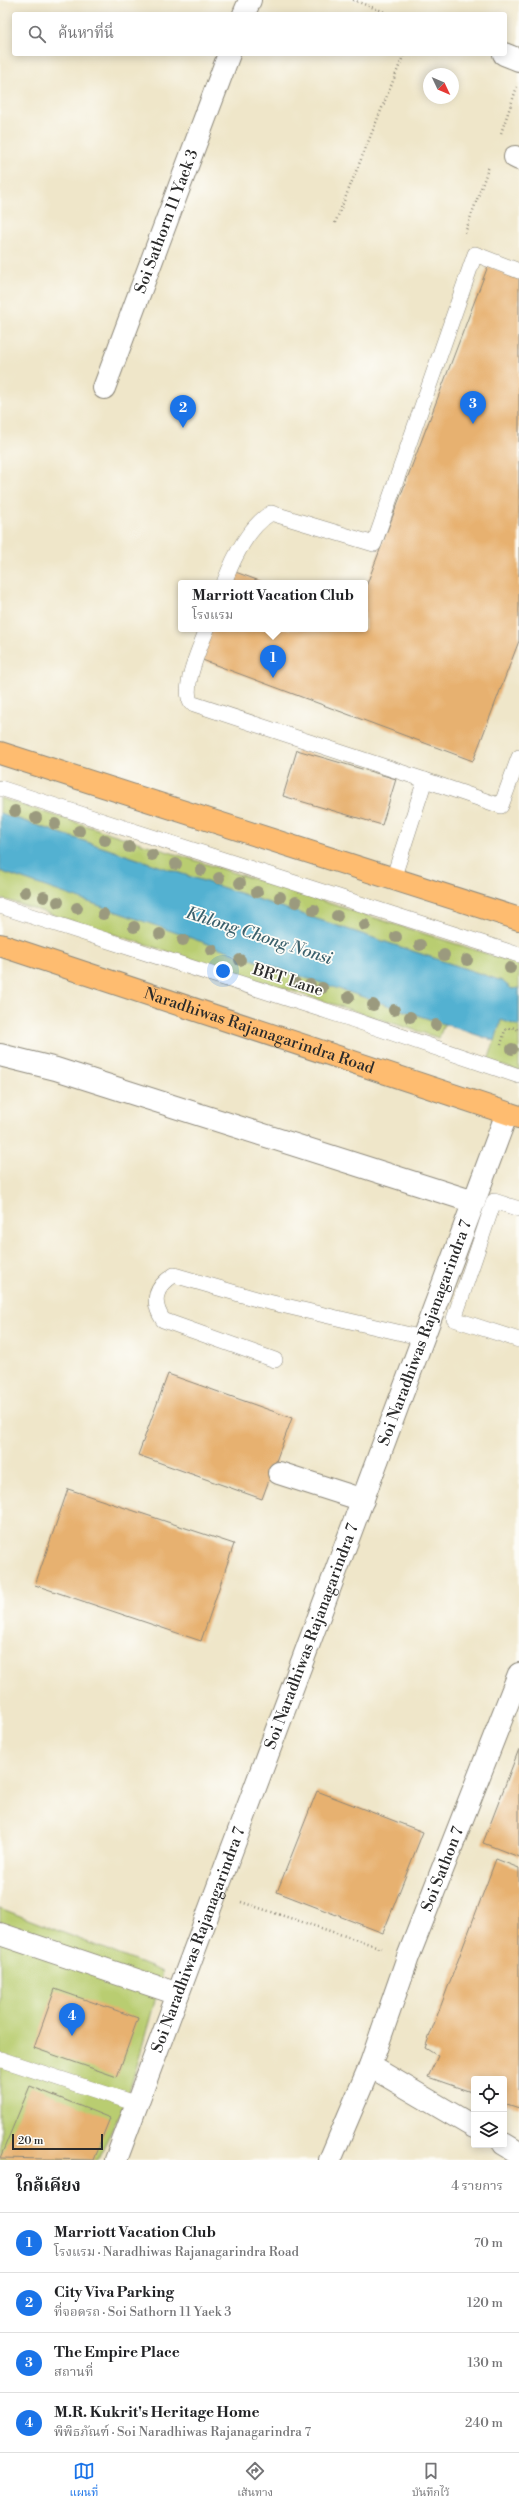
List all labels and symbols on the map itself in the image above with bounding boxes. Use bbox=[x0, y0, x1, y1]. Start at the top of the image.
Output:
north arrow bbox=[423, 68, 459, 104]
street label: Soi Sathorn 11 Yaek 3 bbox=[130, 146, 203, 296]
pin: 3 bbox=[460, 391, 486, 424]
pin: 2 bbox=[170, 395, 196, 428]
pin: 1 bbox=[260, 645, 286, 678]
water label: Khlong Chong Nonsi bbox=[183, 902, 336, 970]
street label: BRT Lane bbox=[249, 959, 326, 1001]
your location bbox=[213, 961, 233, 981]
street label: Naradhiwas Rajanagarindra Road bbox=[141, 983, 377, 1078]
street label: Soi Naradhiwas Rajanagarindra 7 bbox=[374, 1217, 476, 1448]
street label: Soi Naradhiwas Rajanagarindra 7 bbox=[260, 1521, 363, 1752]
street label: Soi Naradhiwas Rajanagarindra 7 bbox=[147, 1824, 249, 2055]
street label: Soi Sathon 7 bbox=[417, 1824, 468, 1914]
pin: 4 bbox=[59, 2003, 85, 2036]
scale bar bbox=[12, 2132, 103, 2151]

